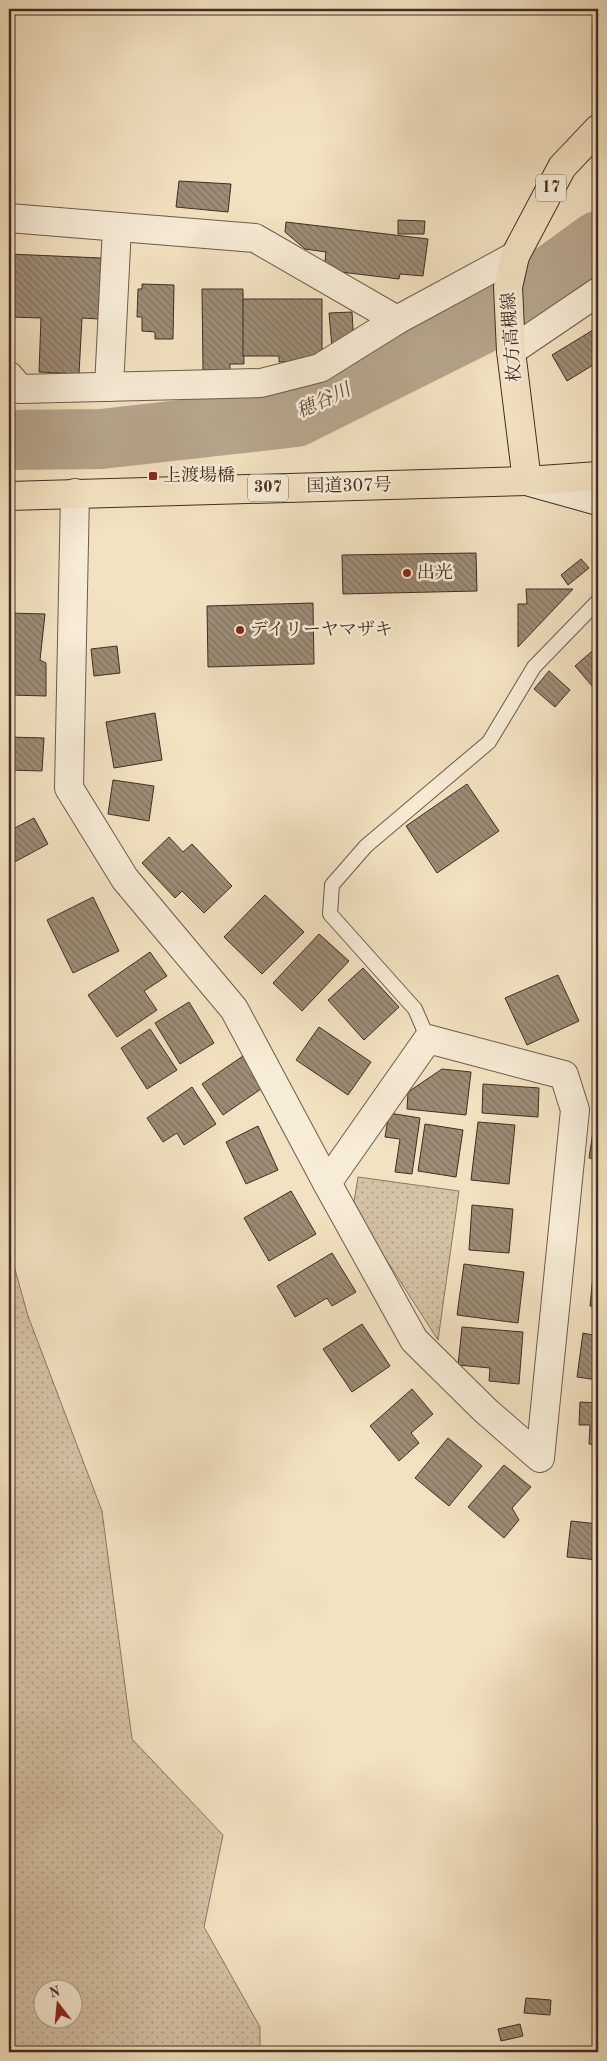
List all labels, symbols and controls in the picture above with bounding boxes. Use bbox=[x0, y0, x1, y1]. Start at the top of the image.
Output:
road number: 17 bbox=[536, 174, 566, 202]
street label: 枚方高槻線 bbox=[498, 291, 524, 383]
water label: 穂谷川 bbox=[293, 379, 356, 423]
place label: 上渡場橋 bbox=[163, 465, 235, 485]
marker: 上渡場橋 bbox=[147, 470, 159, 482]
road number: 307 bbox=[248, 474, 288, 502]
street label: 国道307号 bbox=[306, 474, 392, 496]
place label: 出光 bbox=[417, 562, 453, 582]
marker: 出光 bbox=[401, 567, 413, 579]
place label: デイリーヤマザキ bbox=[250, 620, 393, 639]
marker: デイリーヤマザキ bbox=[234, 624, 246, 636]
north arrow bbox=[32, 1978, 82, 2028]
text: N bbox=[48, 1984, 62, 2001]

